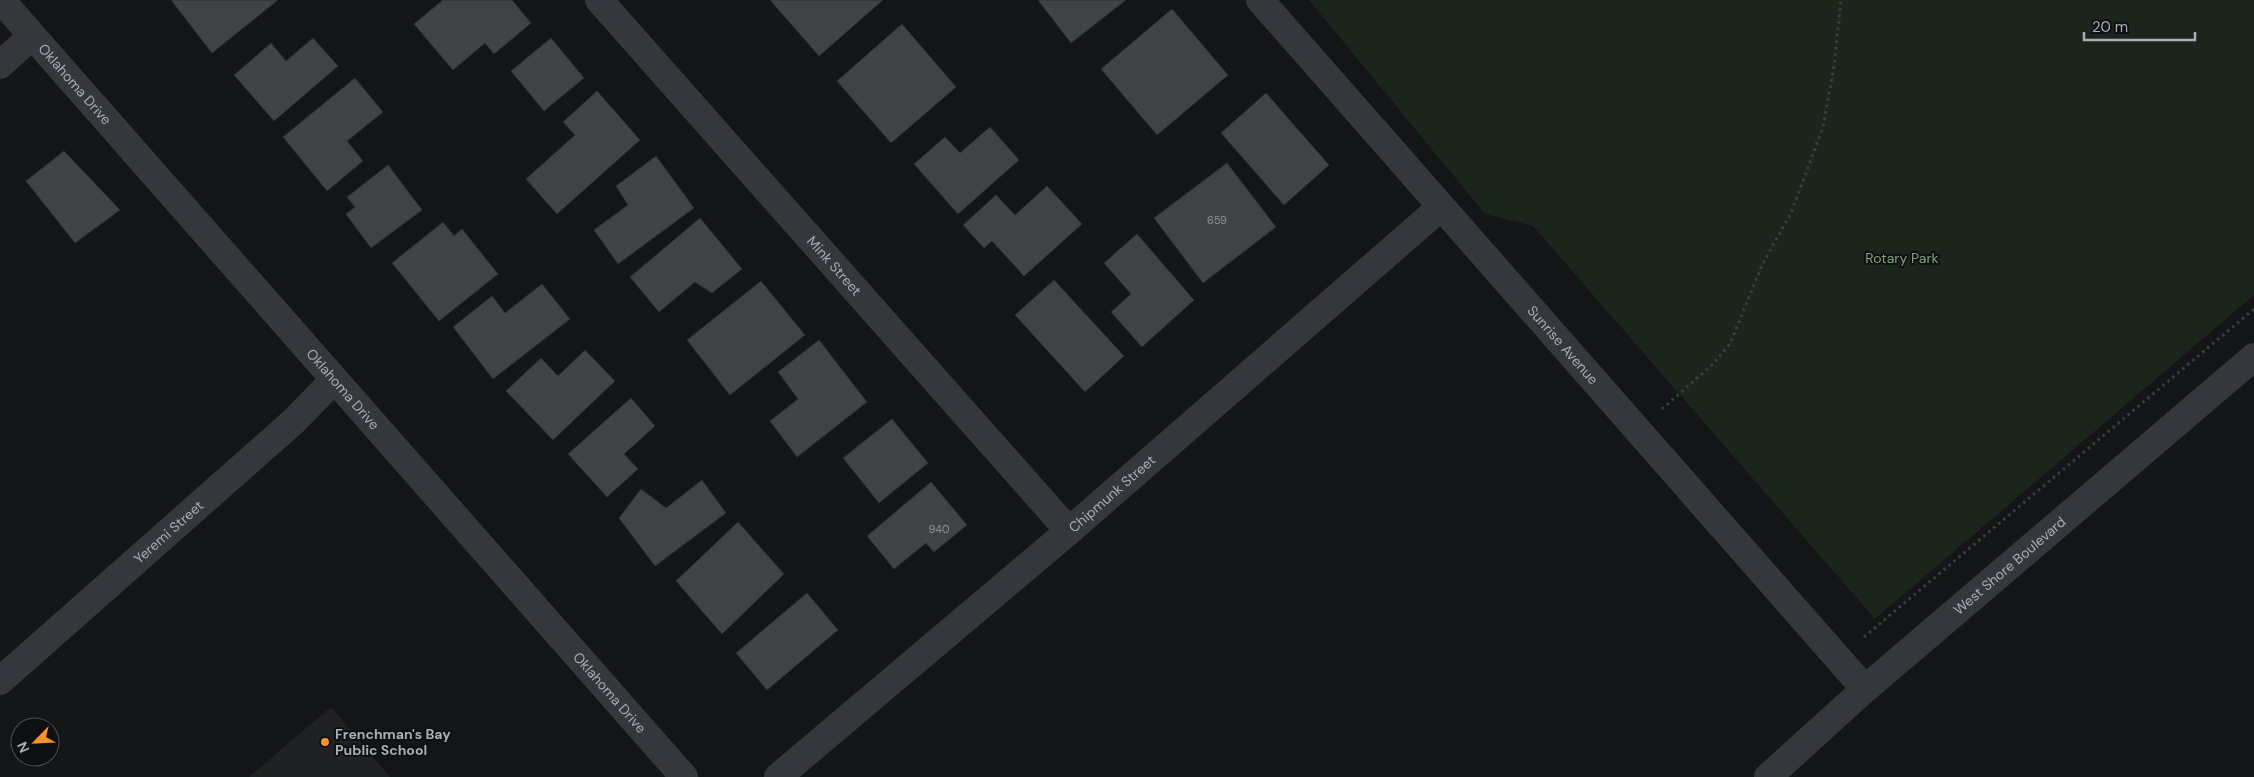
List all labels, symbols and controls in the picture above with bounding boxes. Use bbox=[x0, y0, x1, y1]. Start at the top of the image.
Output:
scale bar bbox=[2084, 10, 2195, 42]
text: 20 m bbox=[2092, 17, 2128, 37]
street label: Oklahoma Drive bbox=[34, 40, 115, 128]
house number: 659 bbox=[1207, 213, 1227, 227]
street label: Mink Street bbox=[803, 232, 865, 299]
park label: Rotary Park bbox=[1865, 249, 1939, 267]
street label: Sunrise Avenue bbox=[1523, 302, 1602, 388]
street label: Oklahoma Drive bbox=[303, 345, 383, 433]
street label: Chipmunk Street bbox=[1065, 451, 1159, 536]
street label: Yeremi Street bbox=[130, 496, 207, 568]
street label: West Shore Boulevard bbox=[1950, 513, 2069, 619]
house number: 940 bbox=[928, 522, 950, 536]
street label: Oklahoma Drive bbox=[569, 648, 650, 737]
north arrow bbox=[10, 717, 60, 767]
place label: Frenchman's Bay Public School bbox=[335, 725, 451, 759]
marker: Frenchman's Bay Public School bbox=[319, 736, 331, 748]
text: N bbox=[13, 739, 33, 756]

